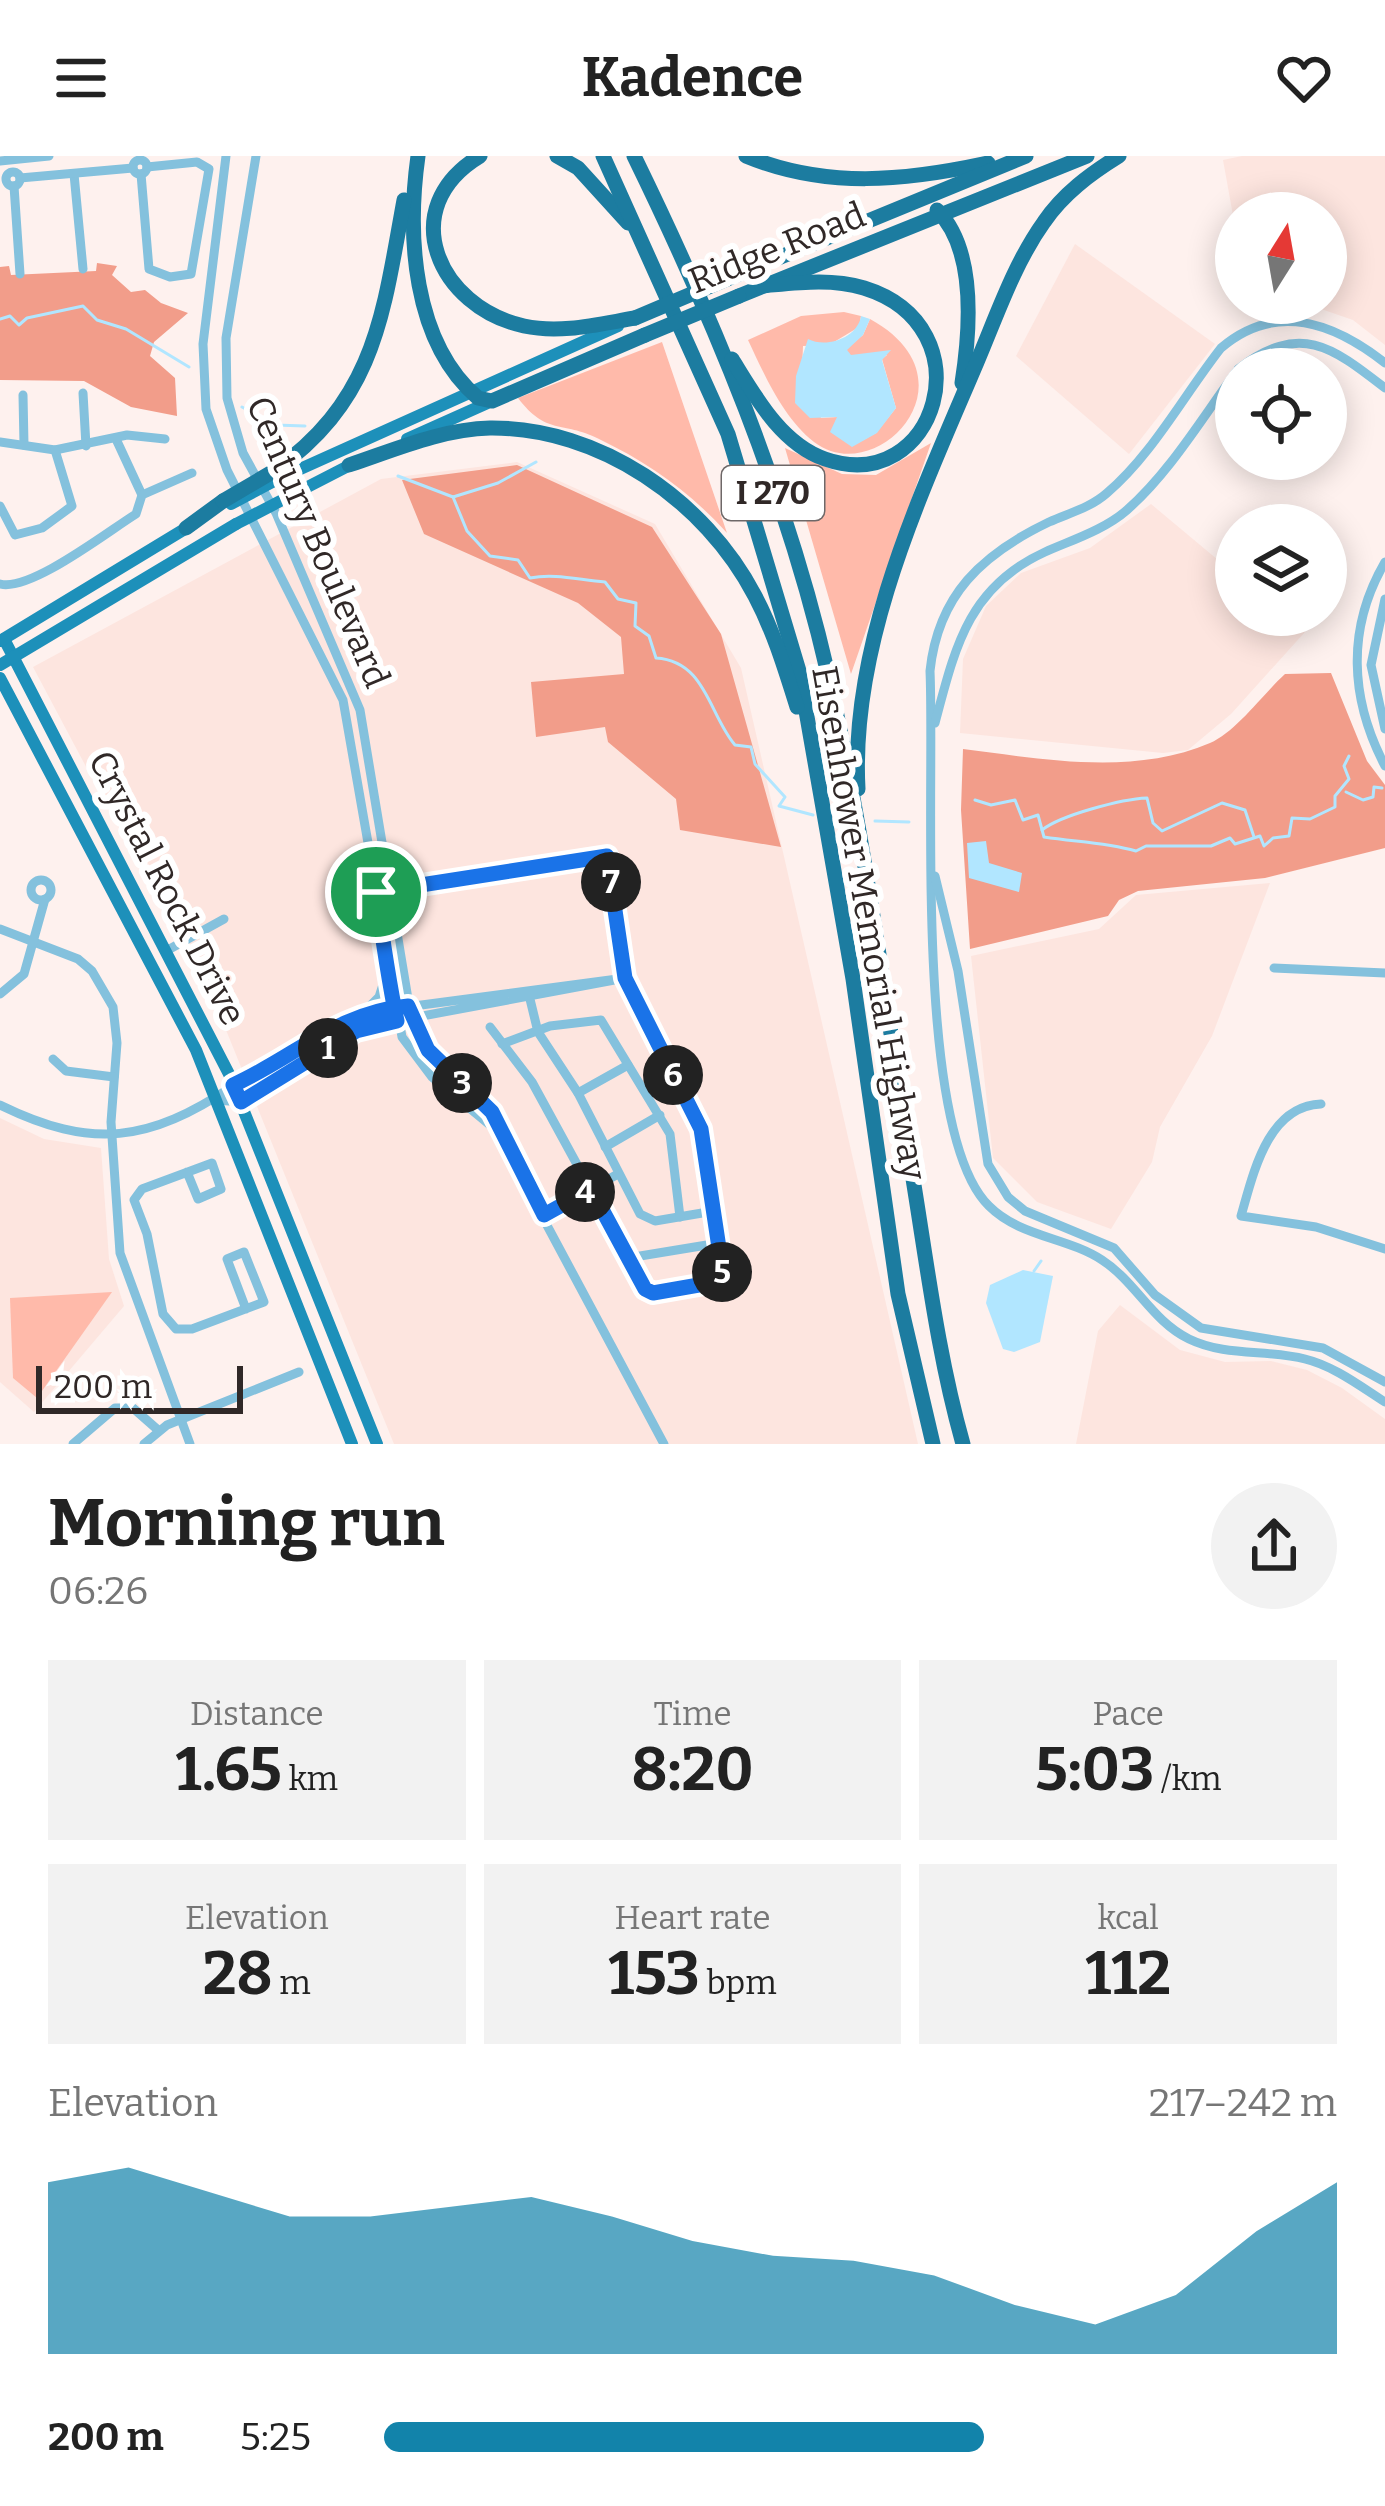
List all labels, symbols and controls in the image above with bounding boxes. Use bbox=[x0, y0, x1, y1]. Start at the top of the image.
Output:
icon: menu bbox=[48, 45, 114, 111]
icon: heart bbox=[1271, 45, 1337, 111]
text: Kadence bbox=[582, 46, 803, 110]
north arrow bbox=[1215, 192, 1347, 324]
map controls bbox=[1215, 192, 1347, 636]
street label: Ridge Road bbox=[682, 193, 872, 303]
button: locate bbox=[1215, 348, 1347, 480]
street label: Century Boulevard bbox=[237, 390, 399, 694]
road number: I 270 bbox=[722, 466, 824, 520]
button: layers bbox=[1215, 504, 1347, 636]
street label: Eisenhower Memorial Highway bbox=[802, 663, 936, 1184]
street label: Crystal Rock Drive bbox=[79, 744, 255, 1032]
pin bbox=[325, 841, 427, 943]
pin: 7 bbox=[581, 852, 641, 912]
icon: arrive bbox=[343, 859, 409, 925]
text: 7 bbox=[602, 862, 620, 902]
pin: 1 bbox=[298, 1018, 358, 1078]
text: 1 bbox=[321, 1028, 335, 1068]
pin: 6 bbox=[643, 1045, 703, 1105]
pin: 3 bbox=[432, 1053, 492, 1113]
text: 6 bbox=[663, 1055, 683, 1095]
text: 3 bbox=[452, 1063, 472, 1103]
pin: 4 bbox=[555, 1162, 615, 1222]
text: 4 bbox=[575, 1172, 595, 1212]
pin: 5 bbox=[692, 1242, 752, 1302]
text: 5 bbox=[713, 1252, 731, 1292]
scale bar bbox=[36, 1360, 243, 1413]
text: 200 m bbox=[54, 1367, 152, 1407]
text: Morning run bbox=[48, 1483, 445, 1562]
button: share bbox=[1211, 1483, 1337, 1609]
text: 06:26 bbox=[48, 1568, 148, 1614]
text: Distance bbox=[190, 1694, 324, 1734]
text: Time bbox=[654, 1694, 731, 1734]
text: Pace bbox=[1093, 1694, 1164, 1734]
text: 1.65 bbox=[176, 1734, 282, 1806]
text: 8:20 bbox=[632, 1734, 753, 1806]
text: 5:03 bbox=[1035, 1734, 1154, 1806]
text: km bbox=[282, 1759, 338, 1799]
text: /km bbox=[1154, 1759, 1221, 1799]
text: Elevation bbox=[185, 1898, 329, 1938]
text: Heart rate bbox=[614, 1898, 771, 1938]
text: kcal bbox=[1097, 1898, 1159, 1938]
text: 28 bbox=[203, 1938, 273, 2010]
text: 153 bbox=[608, 1938, 700, 2010]
text: 112 bbox=[1085, 1938, 1171, 2010]
text: m bbox=[273, 1963, 311, 2003]
text: bpm bbox=[700, 1963, 777, 2003]
text: Elevation bbox=[48, 2080, 218, 2126]
text: 217–242 m bbox=[1149, 2080, 1337, 2126]
text: 200 m bbox=[48, 2414, 164, 2460]
text: 5:25 bbox=[240, 2414, 311, 2460]

